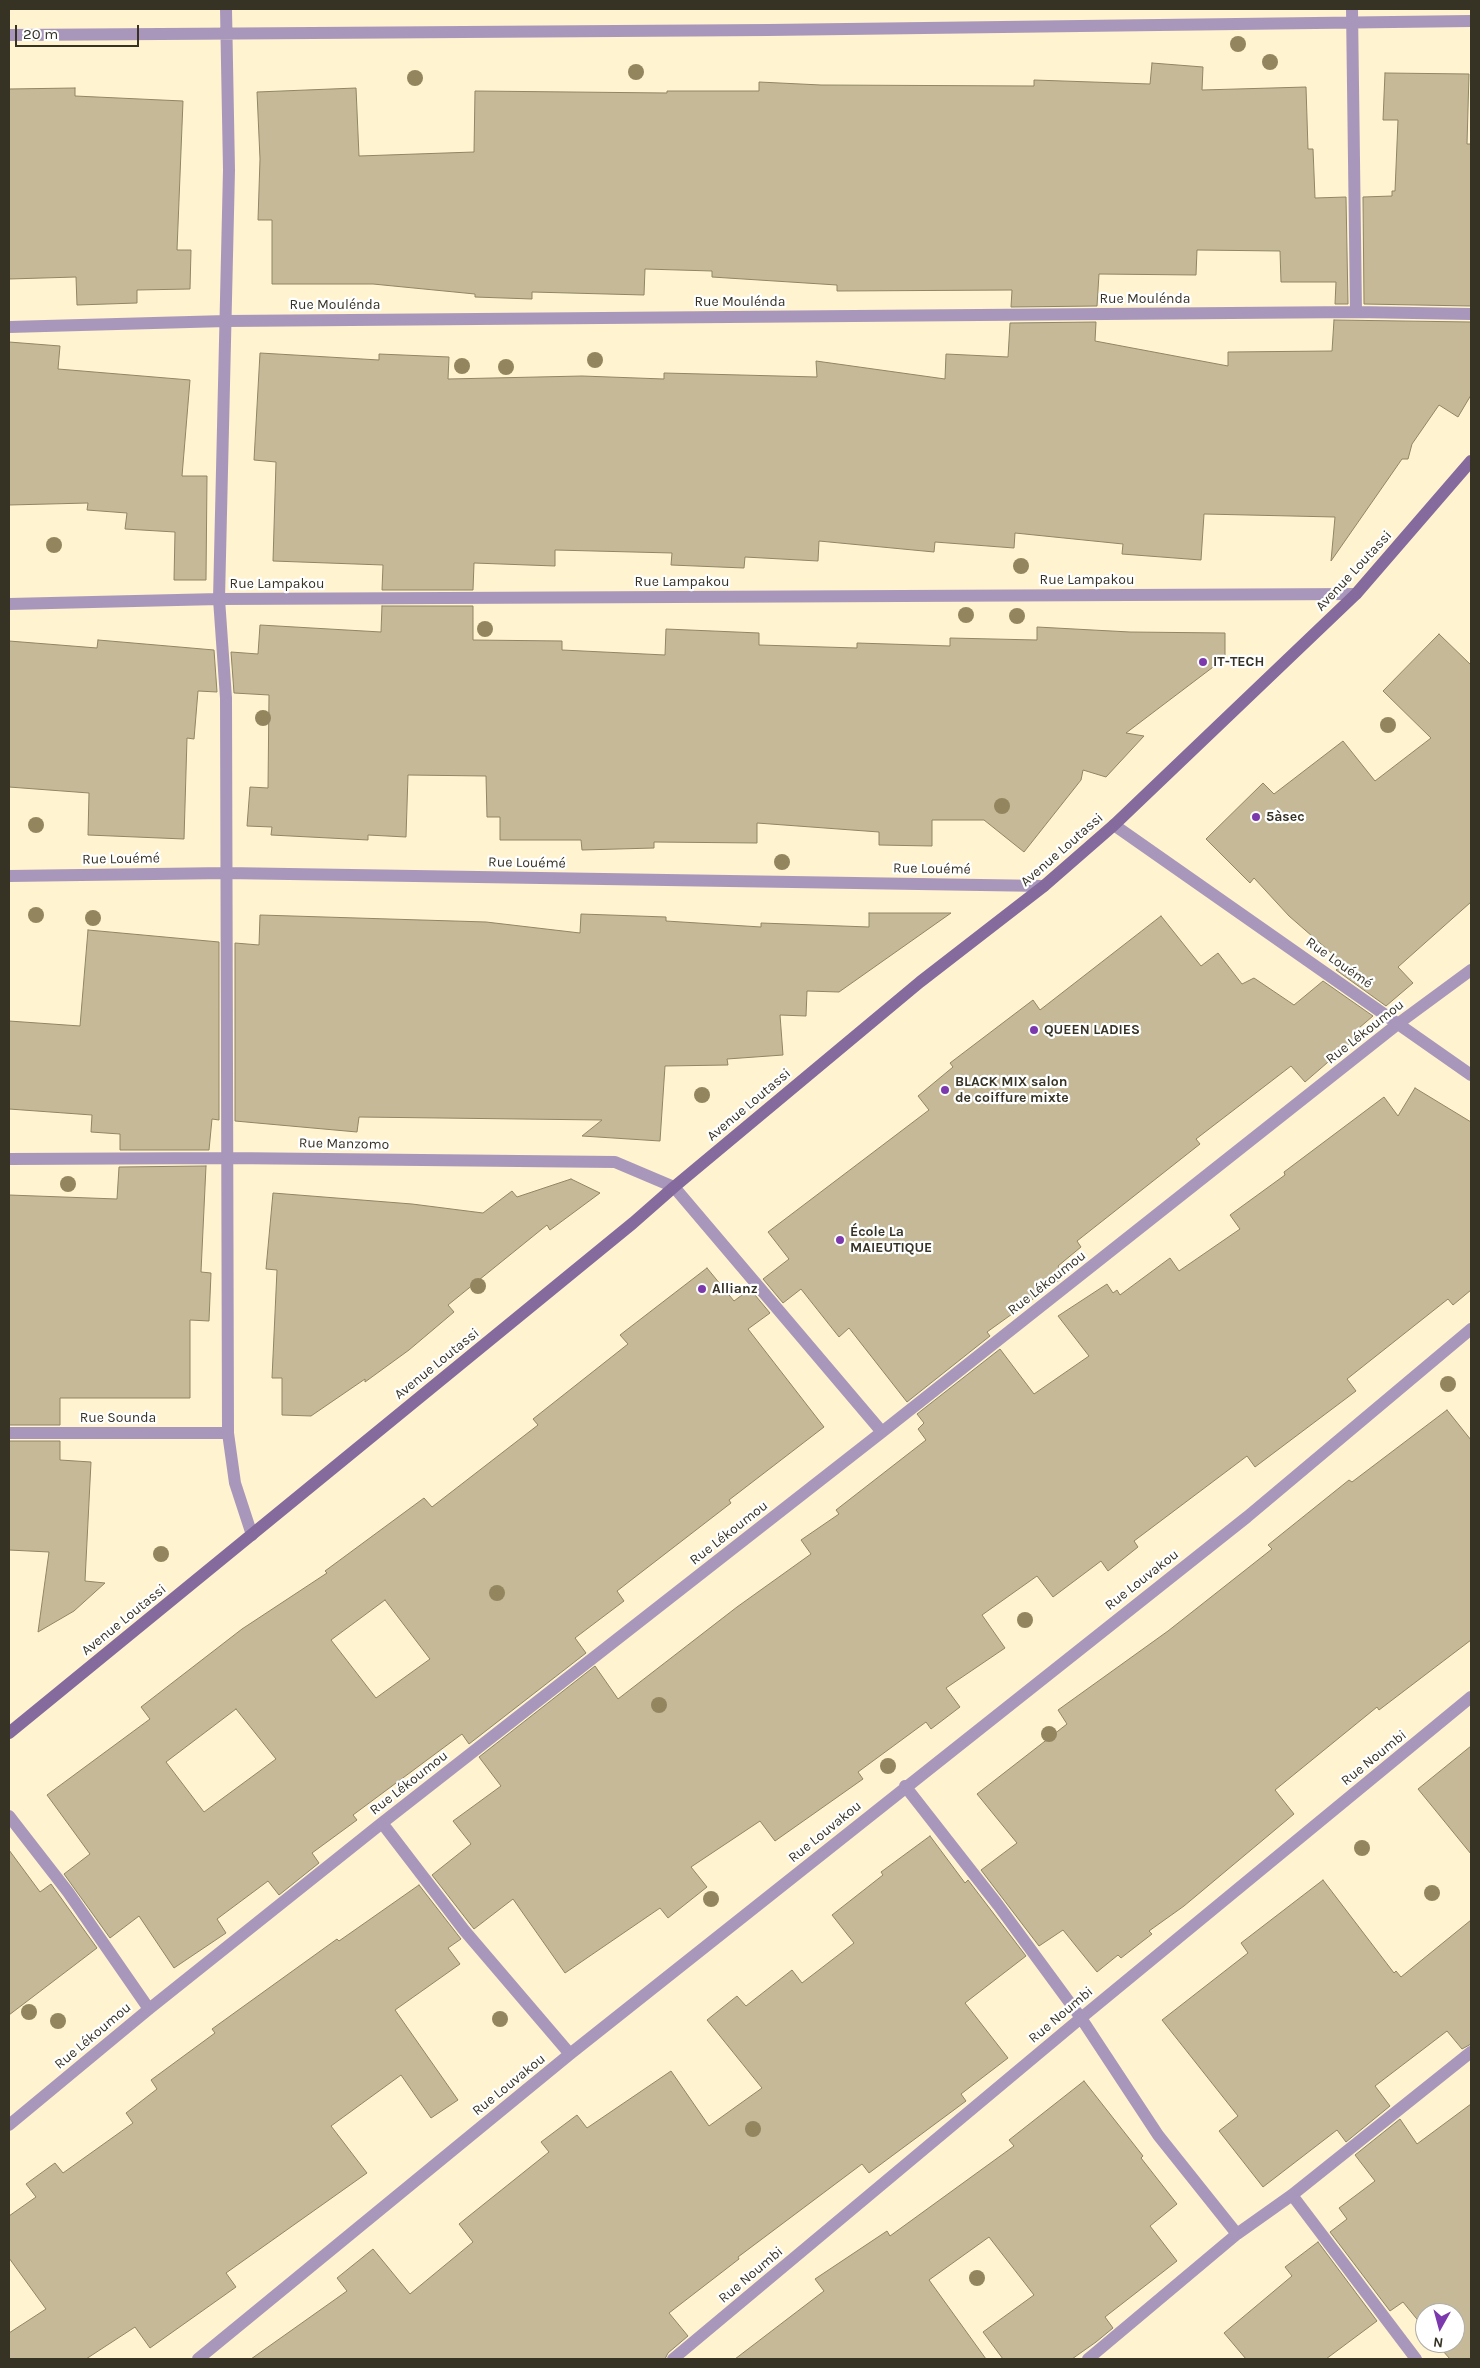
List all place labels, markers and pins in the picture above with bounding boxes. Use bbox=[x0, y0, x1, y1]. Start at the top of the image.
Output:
place label: IT-TECH bbox=[1213, 654, 1264, 670]
marker: IT-TECH bbox=[1197, 656, 1209, 668]
place label: 5àsec bbox=[1266, 809, 1305, 825]
marker: 5àsec bbox=[1250, 811, 1262, 823]
place label: QUEEN LADIES bbox=[1044, 1022, 1140, 1038]
marker: QUEEN LADIES bbox=[1028, 1024, 1040, 1036]
place label: BLACK MIX salon de coiffure mixte bbox=[955, 1074, 1069, 1106]
marker: BLACK MIX salon de coiffure mixte bbox=[939, 1084, 951, 1096]
place label: École La MAIEUTIQUE bbox=[850, 1224, 932, 1256]
marker: École La MAIEUTIQUE bbox=[834, 1234, 846, 1246]
place label: Allianz bbox=[712, 1281, 758, 1297]
marker: Allianz bbox=[696, 1283, 708, 1295]

